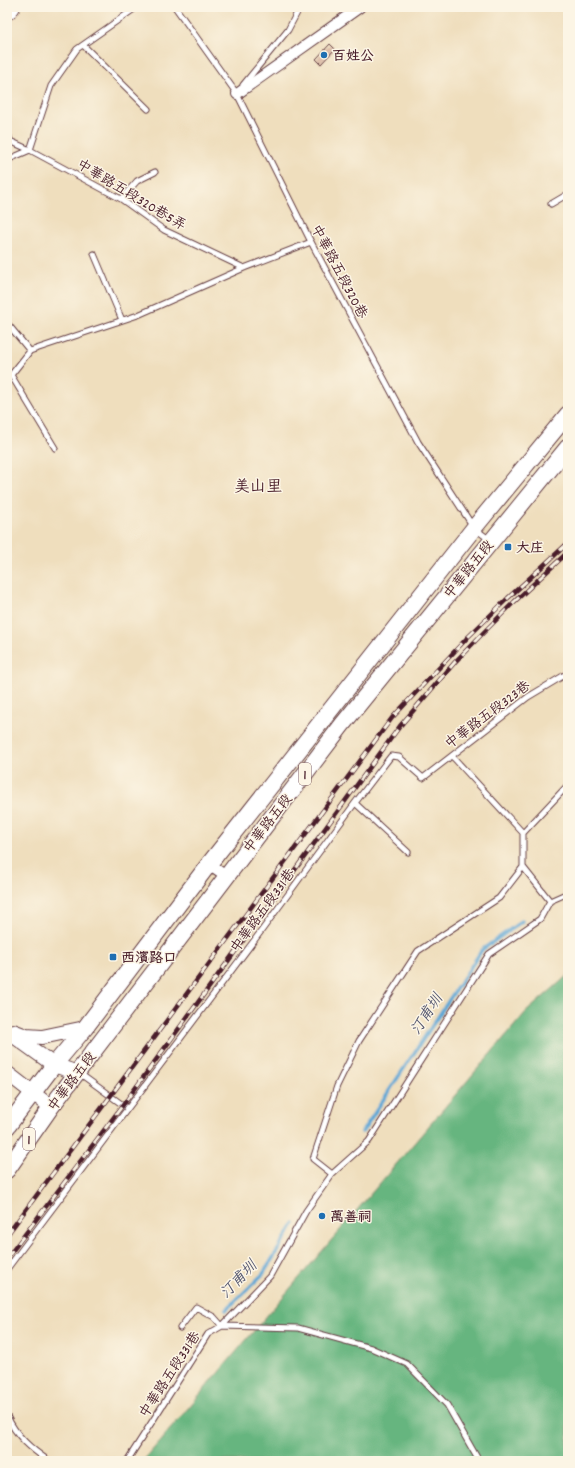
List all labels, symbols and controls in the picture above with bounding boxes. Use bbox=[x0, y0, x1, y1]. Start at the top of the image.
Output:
place label: 百姓公 bbox=[332, 47, 374, 67]
marker: 百姓公 bbox=[319, 50, 329, 60]
street label: 中華路五段320巷5弄 bbox=[72, 155, 189, 236]
street label: 中華路五段320巷 bbox=[305, 221, 372, 323]
district label: 美山里 bbox=[234, 476, 282, 499]
street label: 中華路五段 bbox=[440, 537, 499, 604]
place label: 大庄 bbox=[516, 539, 544, 559]
marker: 大庄 bbox=[503, 542, 513, 552]
street label: 中華路五段323巷 bbox=[441, 676, 536, 754]
road number: 1 bbox=[299, 763, 311, 785]
street label: 中華路五段 bbox=[239, 790, 298, 858]
street label: 中華路五段331巷 bbox=[226, 864, 302, 957]
place label: 西濱路口 bbox=[121, 949, 177, 969]
marker: 西濱路口 bbox=[108, 952, 118, 962]
water label: 汀甫圳 bbox=[406, 989, 450, 1040]
street label: 中華路五段 bbox=[44, 1048, 102, 1116]
road number: 1 bbox=[23, 1128, 35, 1150]
place label: 萬善祠 bbox=[330, 1208, 372, 1228]
marker: 萬善祠 bbox=[317, 1211, 327, 1221]
water label: 汀甫圳 bbox=[216, 1255, 264, 1304]
street label: 中華路五段331巷 bbox=[135, 1327, 207, 1422]

